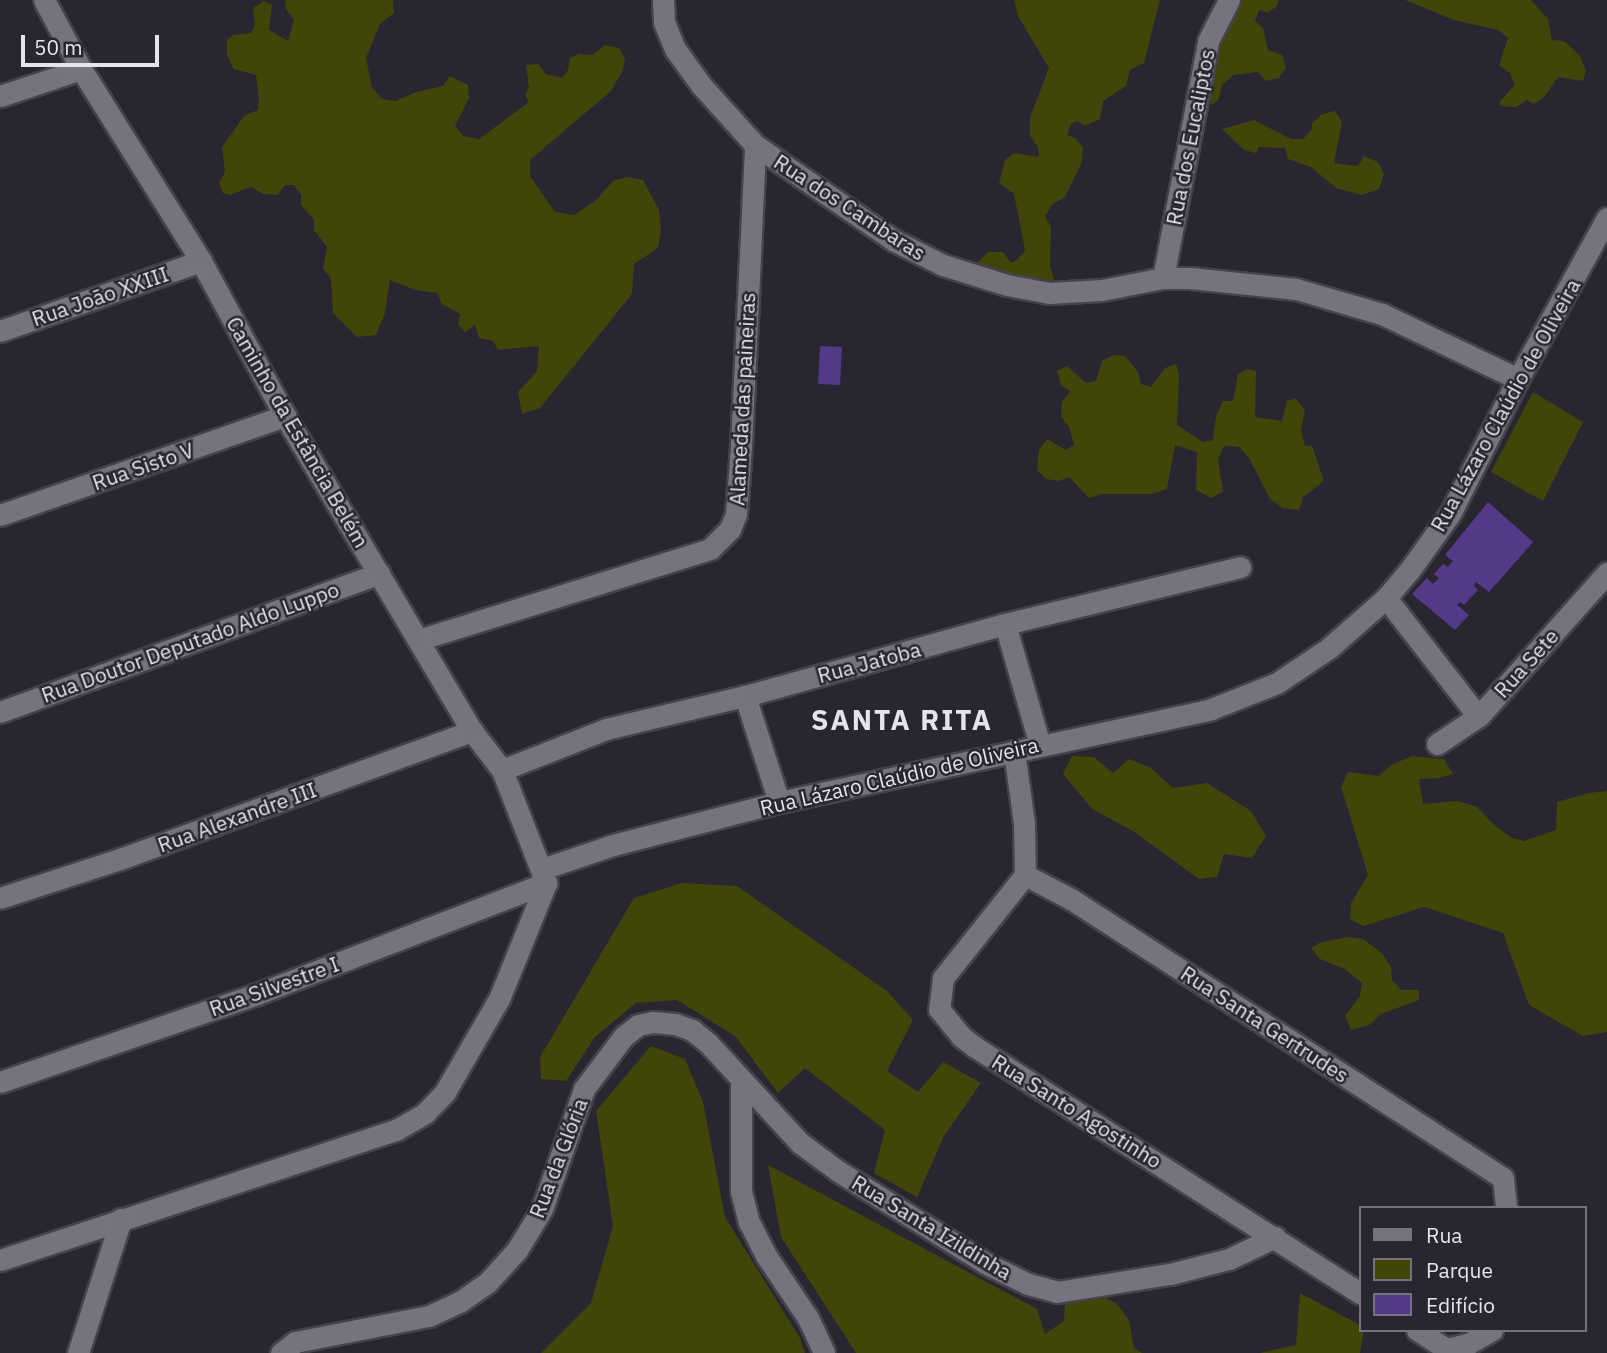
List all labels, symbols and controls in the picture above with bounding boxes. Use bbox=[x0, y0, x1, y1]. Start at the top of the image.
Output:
scale bar bbox=[24, 21, 163, 65]
text: 50 m bbox=[34, 33, 83, 61]
street label: Rua dos Eucaliptos bbox=[1161, 47, 1219, 227]
street label: Rua dos Cambaras bbox=[769, 149, 931, 265]
street label: Rua João XXIII bbox=[28, 261, 172, 331]
street label: Rua Lázaro Claúdio de Oliveira bbox=[1425, 274, 1585, 536]
street label: Alameda das paineiras bbox=[724, 292, 760, 506]
street label: Caminho da Estância Belém bbox=[221, 312, 375, 552]
street label: Rua Sisto V bbox=[89, 437, 197, 495]
street label: Rua Doutor Deputado Aldo Luppo bbox=[38, 576, 342, 708]
street label: Rua Sete bbox=[1489, 623, 1563, 703]
street label: Rua Jatoba bbox=[815, 636, 923, 688]
district label: SANTA RITA bbox=[812, 703, 992, 737]
street label: Rua Lázaro Claúdio de Oliveira bbox=[757, 732, 1041, 820]
street label: Rua Alexandre III bbox=[154, 777, 320, 857]
street label: Rua Silvestre I bbox=[206, 951, 342, 1021]
street label: Rua Santa Gertrudes bbox=[1176, 960, 1354, 1088]
street label: Rua Santo Agostinho bbox=[987, 1049, 1167, 1173]
street label: Rua da Glória bbox=[524, 1095, 592, 1221]
street label: Rua Santa Izildinha bbox=[847, 1169, 1017, 1285]
legend bbox=[1358, 1206, 1586, 1332]
text: Rua bbox=[1426, 1221, 1463, 1249]
text: Parque bbox=[1426, 1256, 1493, 1284]
text: Edifício bbox=[1426, 1291, 1495, 1319]

